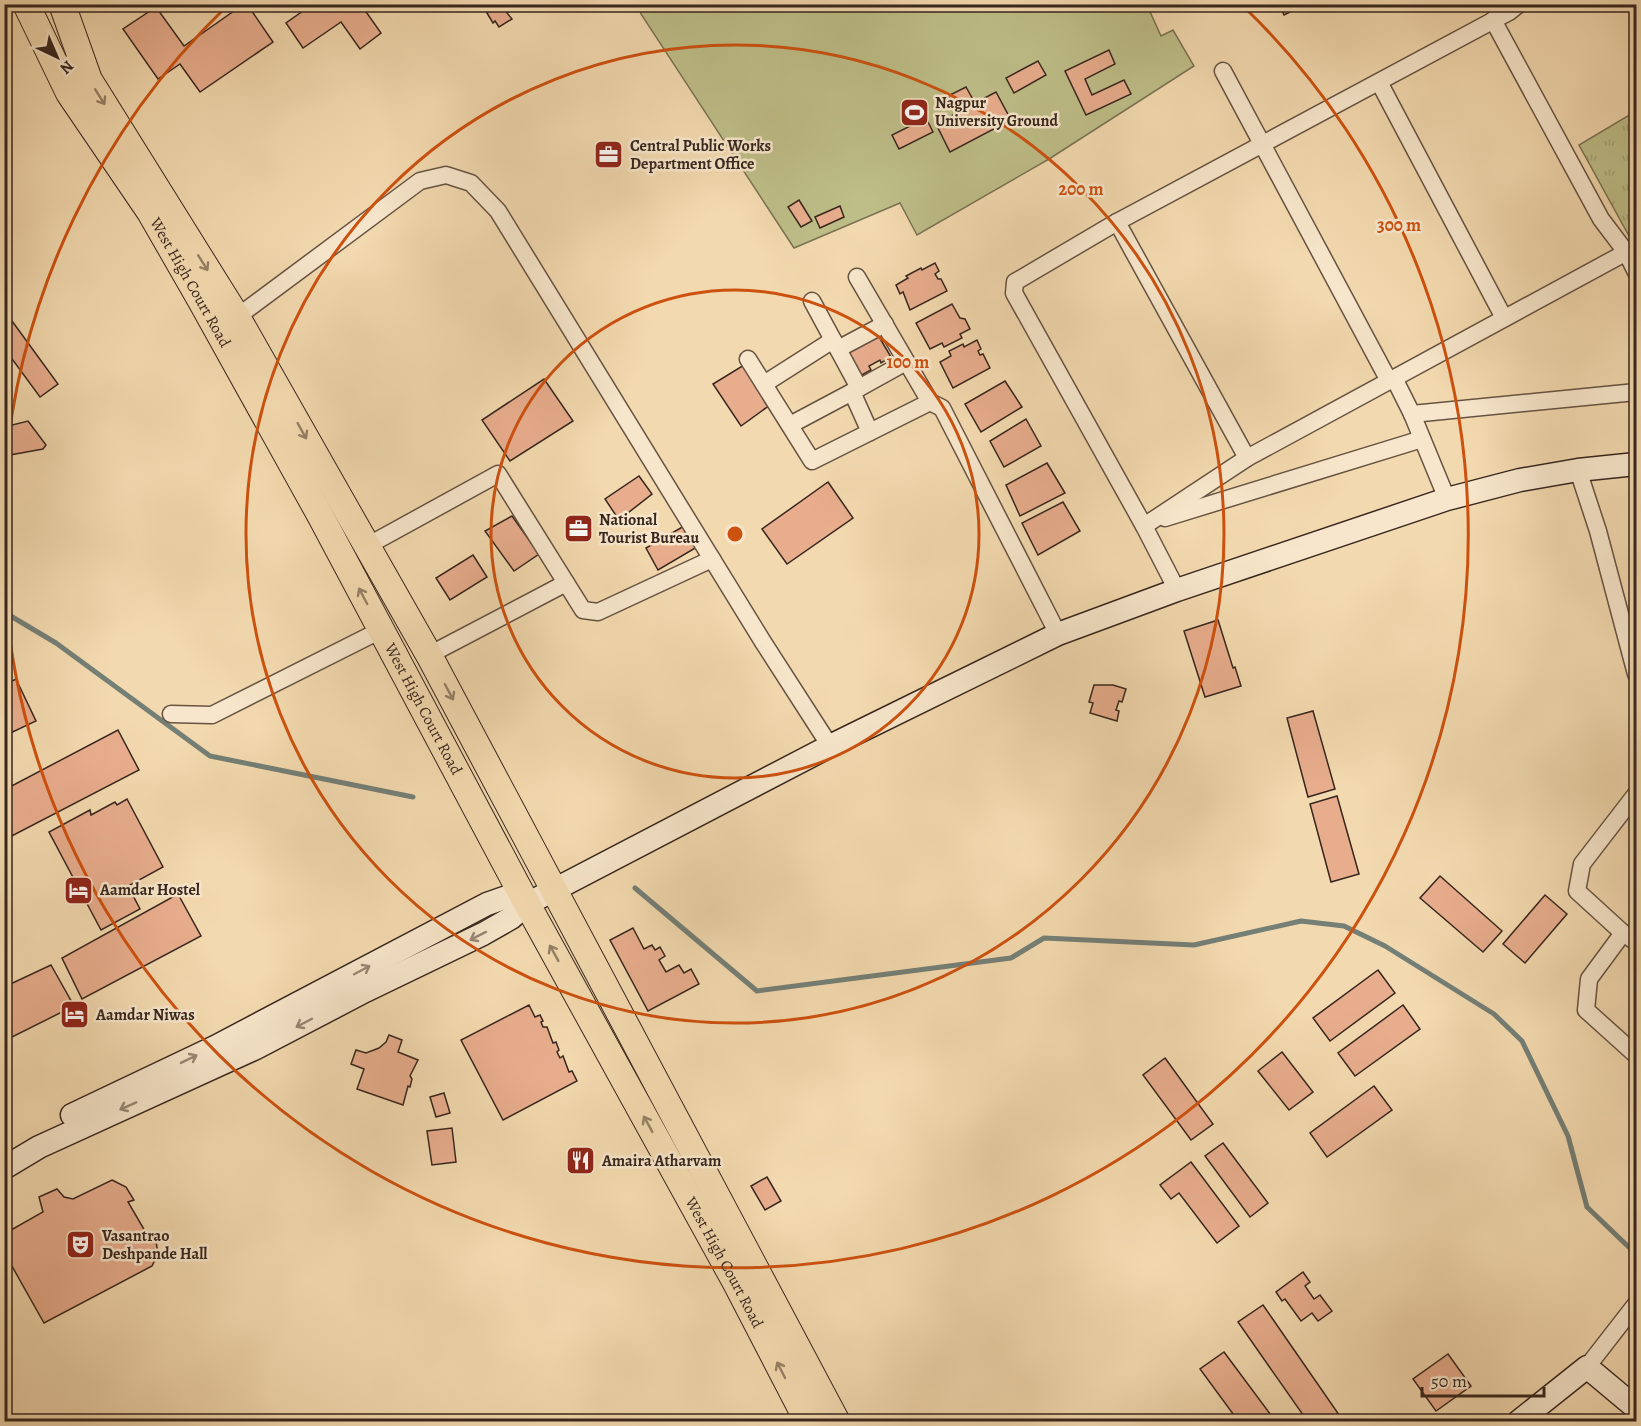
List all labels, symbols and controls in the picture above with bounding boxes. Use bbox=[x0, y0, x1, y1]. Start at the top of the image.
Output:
north arrow bbox=[27, 27, 87, 87]
text: N bbox=[55, 55, 79, 79]
one-way arrow bbox=[95, 88, 107, 105]
place label: Nagpur University Ground bbox=[935, 92, 1058, 132]
sports icon: Nagpur University Ground bbox=[898, 96, 930, 128]
place label: Central Public Works Department Office bbox=[630, 135, 771, 175]
office icon: Central Public Works Department Office bbox=[593, 139, 625, 171]
text: 200 m bbox=[1058, 177, 1104, 201]
street label: West High Court Road bbox=[144, 213, 236, 352]
text: 300 m bbox=[1377, 213, 1421, 237]
one-way arrow bbox=[197, 254, 210, 271]
text: 100 m bbox=[887, 350, 929, 374]
one-way arrow bbox=[296, 422, 308, 439]
place label: National Tourist Bureau bbox=[599, 509, 699, 549]
office icon: National Tourist Bureau bbox=[562, 513, 594, 545]
centre of rings bbox=[725, 524, 745, 544]
one-way arrow bbox=[357, 588, 368, 606]
street label: West High Court Road bbox=[379, 638, 467, 779]
one-way arrow bbox=[444, 683, 455, 701]
hotel icon: Aamdar Hostel bbox=[63, 874, 95, 906]
place label: Aamdar Hostel bbox=[99, 879, 201, 901]
one-way arrow bbox=[470, 930, 488, 942]
one-way arrow bbox=[548, 945, 559, 963]
one-way arrow bbox=[353, 964, 370, 976]
hotel icon: Aamdar Niwas bbox=[59, 999, 91, 1031]
place label: Aamdar Niwas bbox=[95, 1004, 195, 1026]
one-way arrow bbox=[296, 1017, 313, 1029]
one-way arrow bbox=[179, 1053, 197, 1065]
one-way arrow bbox=[119, 1101, 137, 1113]
one-way arrow bbox=[642, 1116, 654, 1133]
restaurant icon: Amaira Atharvam bbox=[565, 1145, 597, 1177]
place label: Amaira Atharvam bbox=[601, 1150, 722, 1172]
street label: West High Court Road bbox=[679, 1192, 769, 1332]
place label: Vasantrao Deshpande Hall bbox=[101, 1225, 208, 1265]
theatre icon: Vasantrao Deshpande Hall bbox=[65, 1229, 97, 1261]
scale bar bbox=[1422, 1360, 1544, 1398]
one-way arrow bbox=[775, 1361, 786, 1379]
text: 50 m bbox=[1431, 1369, 1467, 1393]

